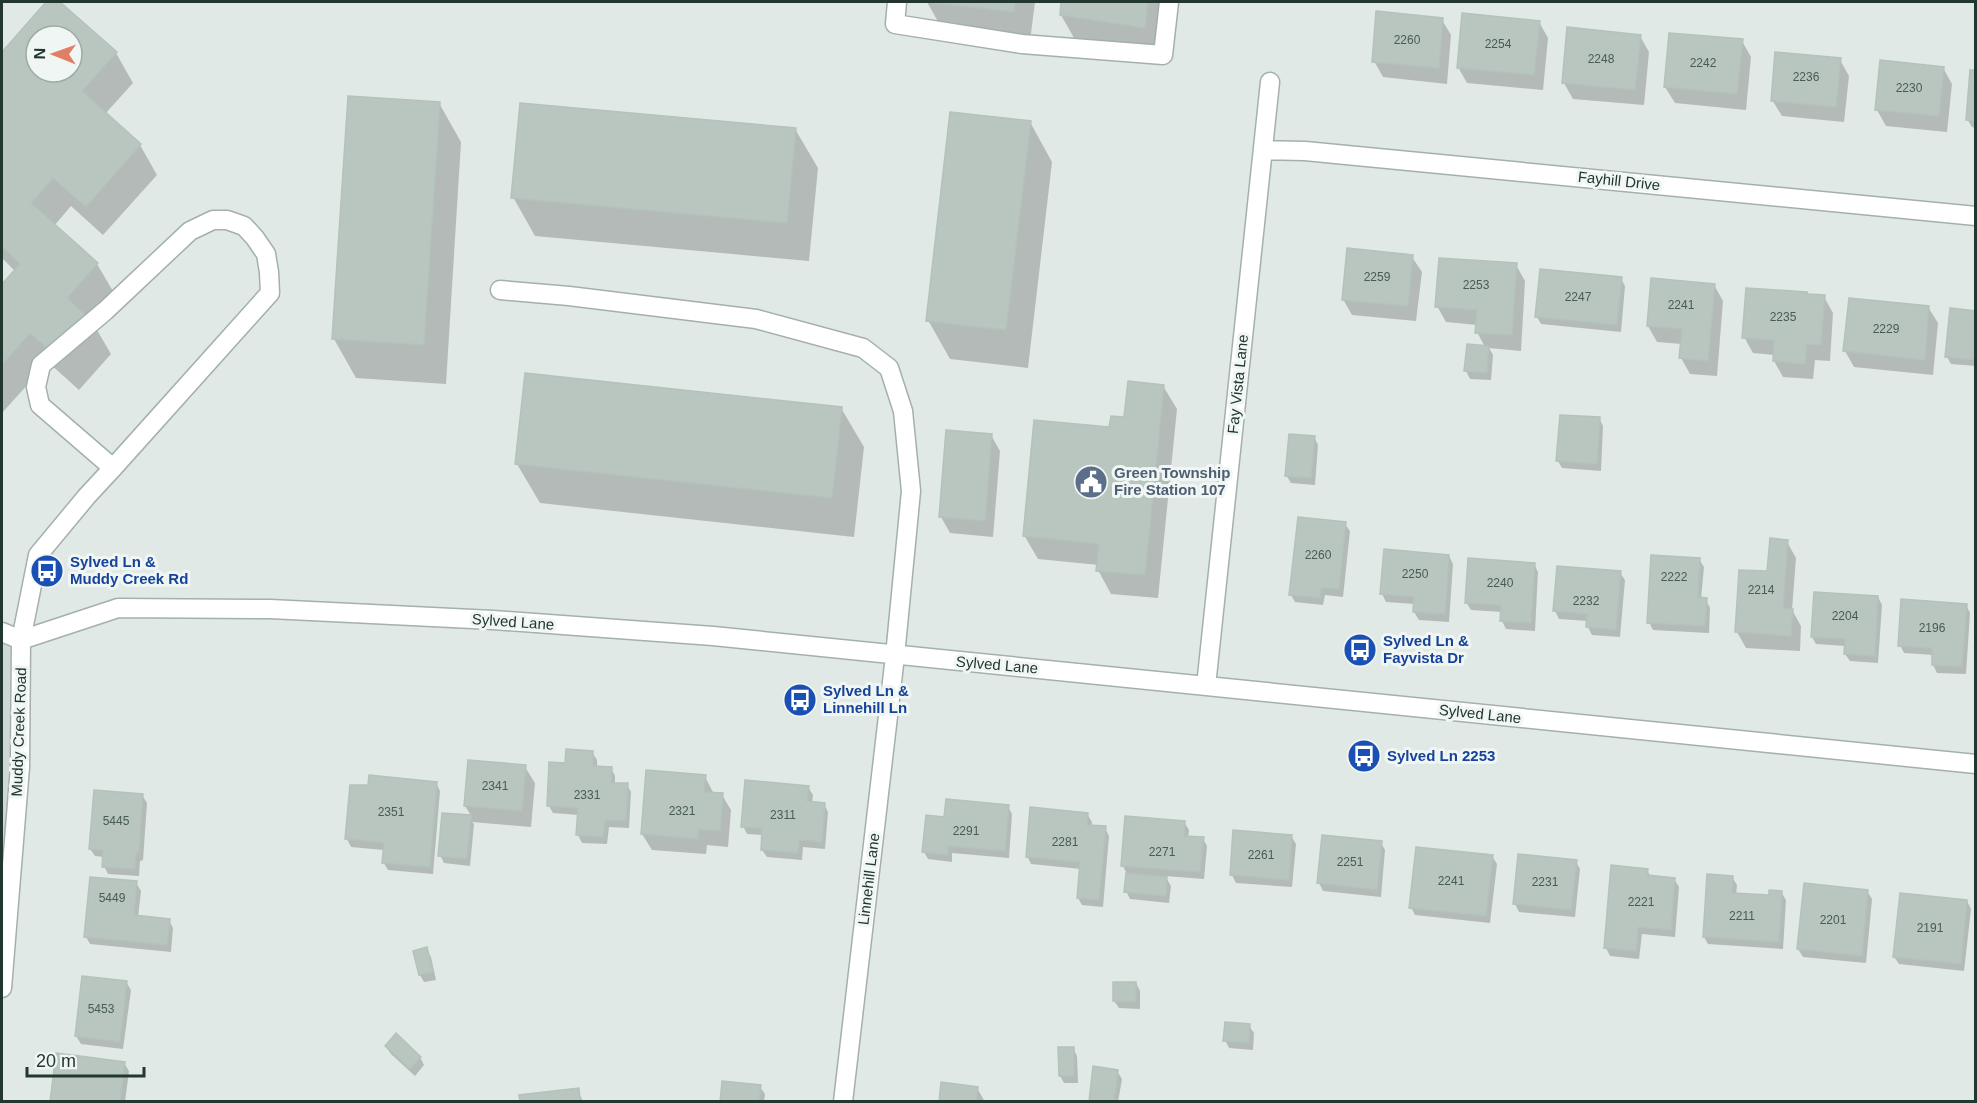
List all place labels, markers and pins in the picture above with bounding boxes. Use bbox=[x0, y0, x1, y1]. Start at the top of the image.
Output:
public building icon: Green Township Fire Station 107 bbox=[1073, 464, 1109, 500]
place label: Green Township Fire Station 107 bbox=[1114, 464, 1230, 498]
bus stop icon: Sylved Ln & Muddy Creek Rd bbox=[29, 553, 65, 589]
place label: Sylved Ln & Muddy Creek Rd bbox=[70, 553, 188, 587]
bus stop icon: Sylved Ln & Fayvista Dr bbox=[1342, 632, 1378, 668]
place label: Sylved Ln & Fayvista Dr bbox=[1383, 632, 1469, 666]
bus stop icon: Sylved Ln & Linnehill Ln bbox=[782, 682, 818, 718]
place label: Sylved Ln & Linnehill Ln bbox=[823, 682, 909, 716]
bus stop icon: Sylved Ln 2253 bbox=[1346, 738, 1382, 774]
place label: Sylved Ln 2253 bbox=[1387, 747, 1495, 764]

